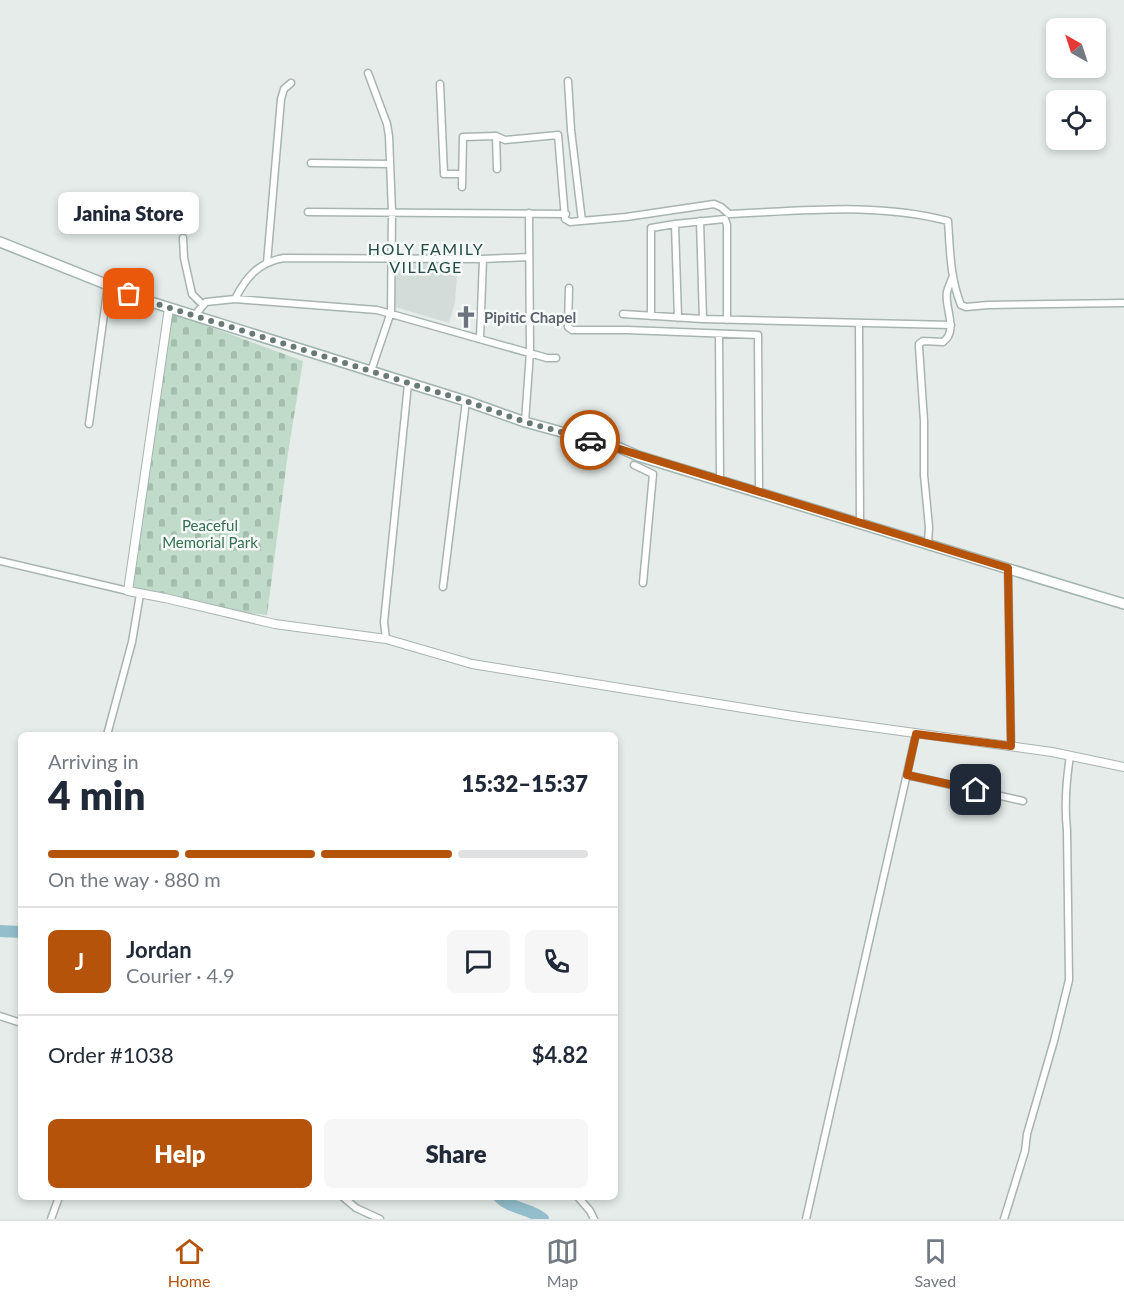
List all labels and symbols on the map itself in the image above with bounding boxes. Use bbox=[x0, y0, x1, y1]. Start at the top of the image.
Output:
north arrow bbox=[1046, 18, 1106, 78]
callout: Janina Store bbox=[58, 192, 200, 234]
district label: HOLY FAMILY VILLAGE bbox=[368, 239, 484, 276]
pin bbox=[103, 268, 154, 319]
church icon: Pipitic Chapel bbox=[453, 304, 479, 330]
place label: Pipitic Chapel bbox=[484, 308, 576, 326]
courier bbox=[560, 410, 620, 470]
park label: Peaceful Memorial Park bbox=[162, 516, 258, 551]
pin bbox=[950, 764, 1001, 815]

